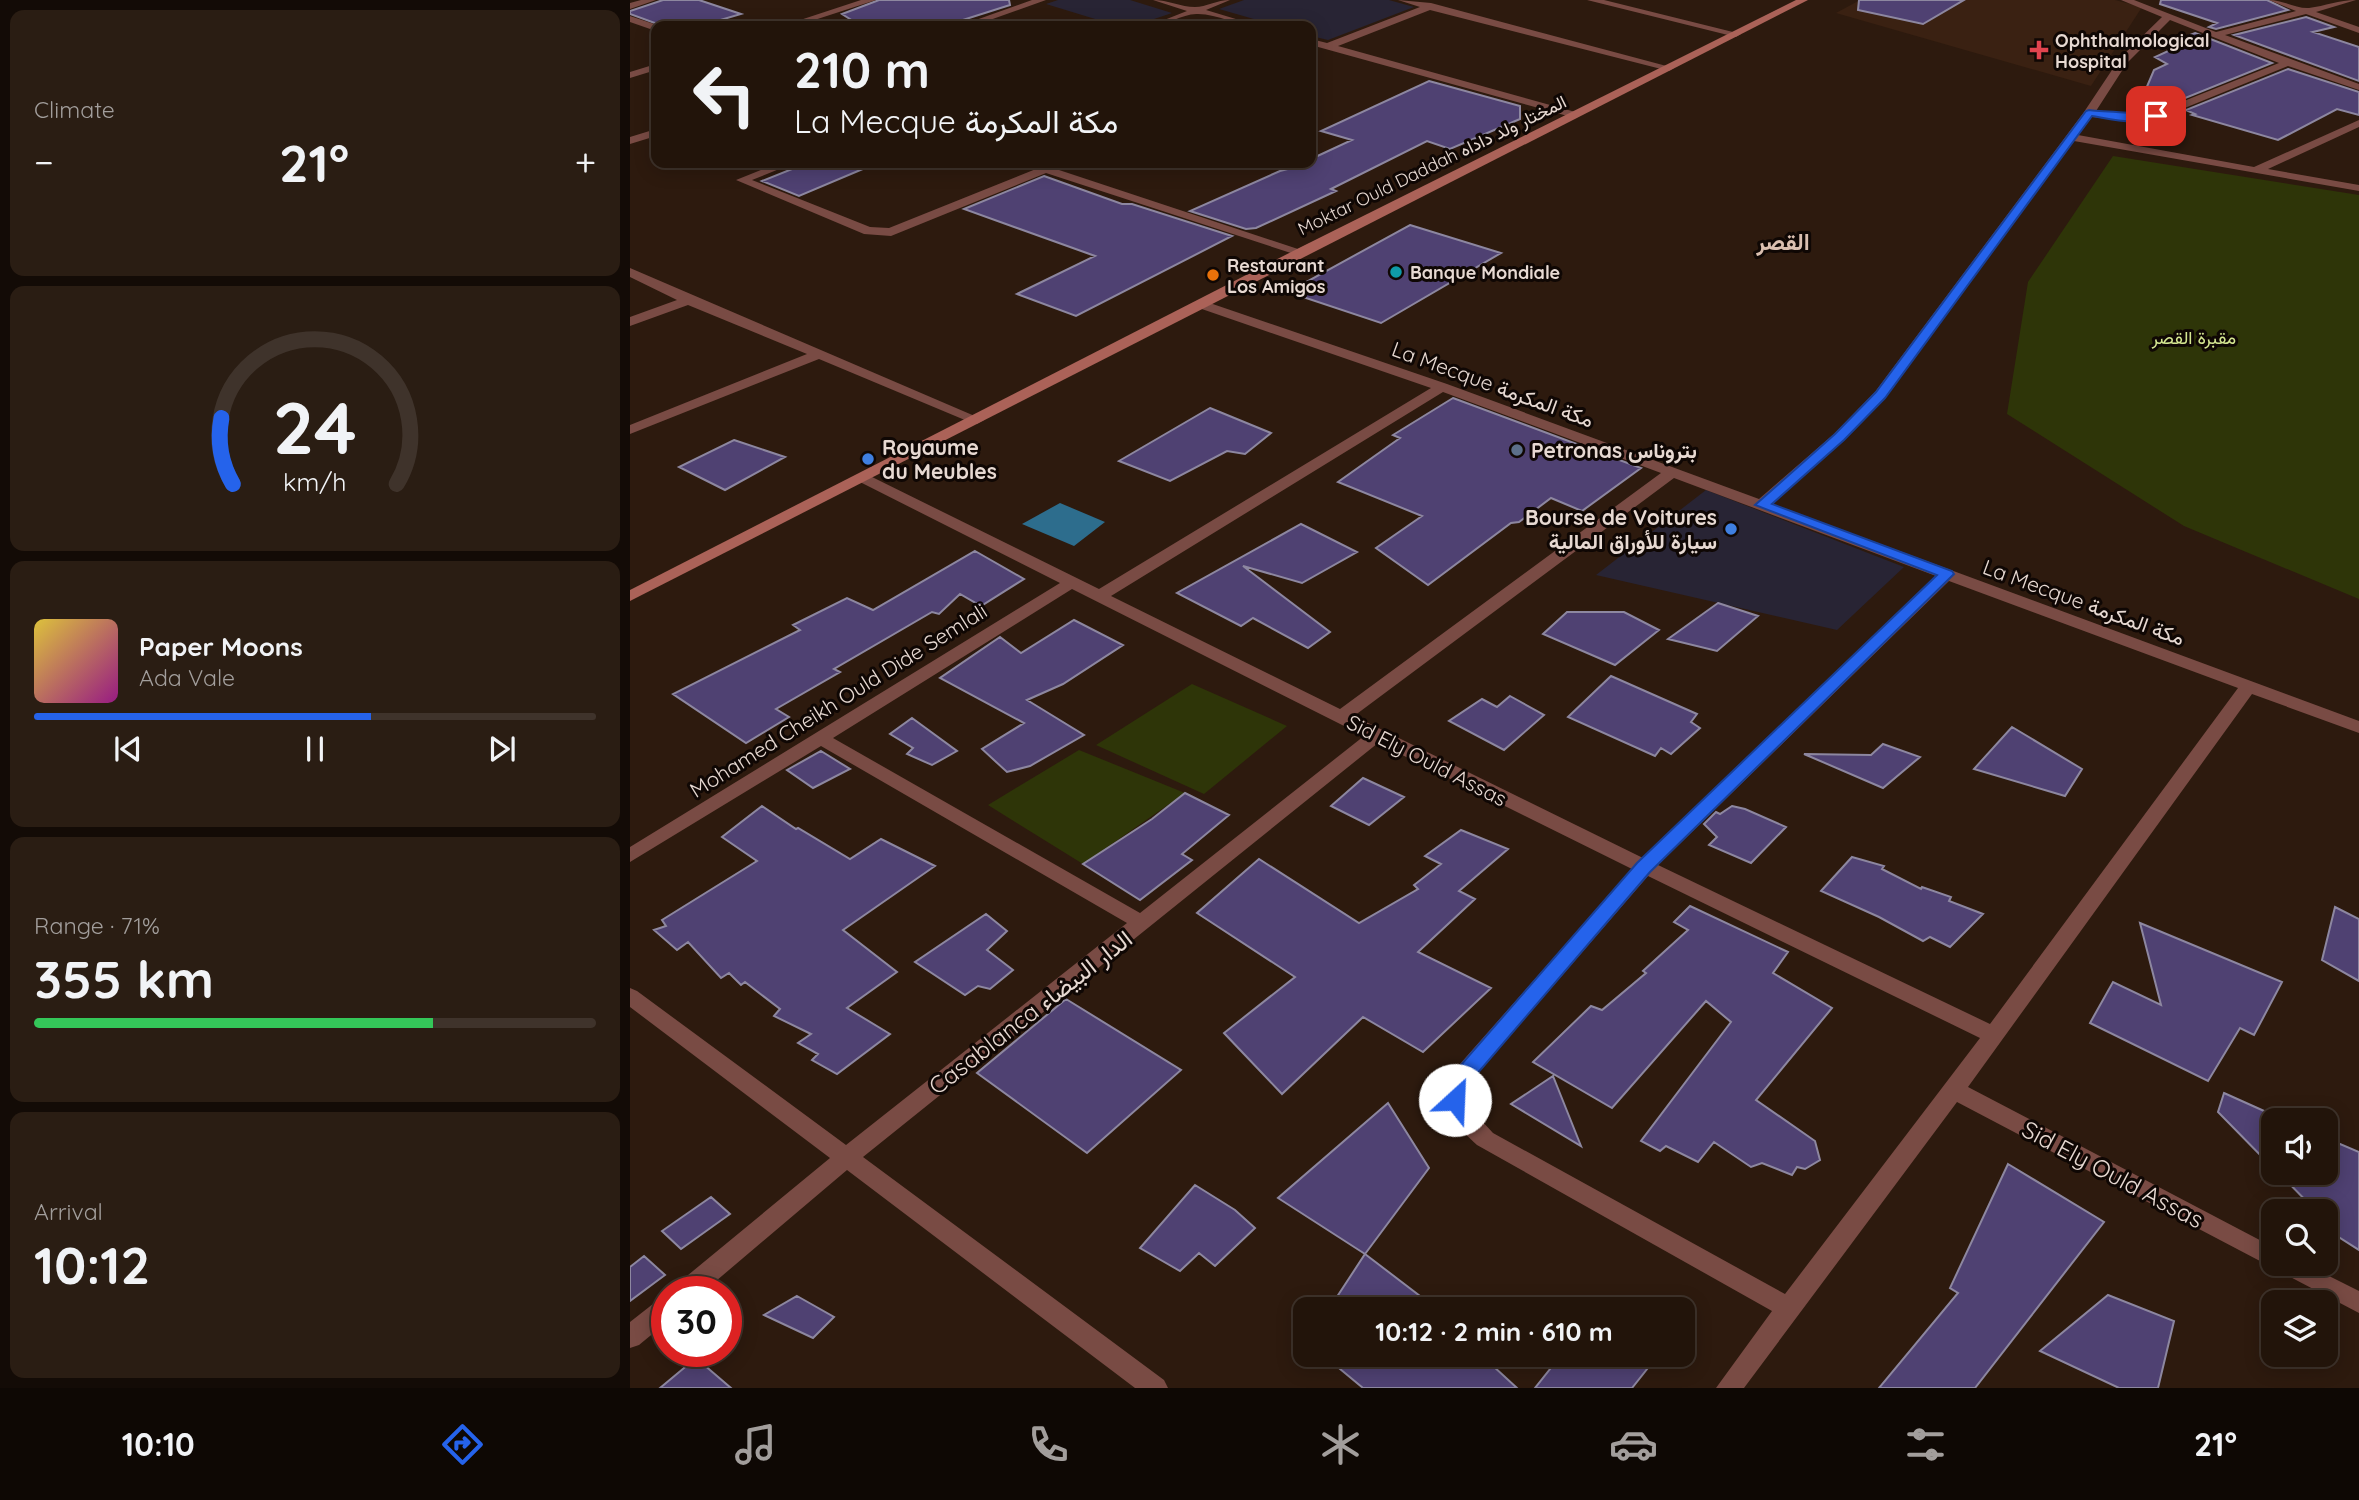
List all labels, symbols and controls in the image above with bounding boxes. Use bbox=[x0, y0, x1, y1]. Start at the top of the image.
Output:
place label: Ophthalmological Hospital bbox=[2055, 29, 2210, 73]
text: 210 m bbox=[794, 39, 930, 100]
marker: Ophthalmological Hospital bbox=[2029, 40, 2049, 60]
icon: left bbox=[679, 49, 770, 140]
pin bbox=[2126, 86, 2186, 146]
street label: Moktar Ould Daddah المختار ولد داداه bbox=[1294, 90, 1570, 240]
text: Climate bbox=[34, 95, 115, 124]
icon: arrive bbox=[2137, 97, 2175, 135]
text: La Mecque مكة المكرمة bbox=[794, 101, 1118, 141]
text: 21° bbox=[279, 130, 349, 195]
text: − bbox=[34, 138, 54, 186]
text: + bbox=[575, 138, 596, 186]
district label: القصر bbox=[1755, 227, 1810, 257]
place label: Restaurant Los Amigos bbox=[1227, 254, 1326, 298]
place label: Banque Mondiale bbox=[1410, 261, 1560, 284]
marker: Banque Mondiale bbox=[1388, 264, 1404, 280]
marker: Restaurant Los Amigos bbox=[1205, 267, 1221, 283]
park label: مقبرة القصر bbox=[2151, 326, 2236, 349]
street label: La Mecque مكة المكرمة bbox=[1388, 335, 1597, 434]
text: 24 bbox=[273, 382, 357, 473]
place label: Royaume du Meubles bbox=[882, 434, 997, 484]
place label: Petronas بتروناس bbox=[1531, 437, 1697, 464]
marker: Petronas بتروناس bbox=[1509, 442, 1525, 458]
marker: Royaume du Meubles bbox=[860, 451, 876, 467]
text: km/h bbox=[283, 466, 347, 497]
place label: Bourse de Voitures سيارة للأوراق المالية bbox=[1525, 504, 1717, 555]
marker: Bourse de Voitures سيارة للأوراق المالية bbox=[1723, 521, 1739, 537]
street label: La Mecque مكة المكرمة bbox=[1979, 553, 2188, 652]
street label: Mohamed Cheikh Ould Dide Semlali bbox=[685, 597, 991, 803]
text: Paper Moons bbox=[139, 630, 303, 663]
text: Ada Vale bbox=[139, 663, 235, 692]
street label: Sid Ely Ould Assas bbox=[1343, 708, 1511, 812]
icon: previous bbox=[109, 730, 147, 768]
icon: pause bbox=[296, 730, 334, 768]
icon: next bbox=[483, 730, 521, 768]
text: Range · 71% bbox=[34, 911, 160, 940]
street label: Casablanca الدار البيضاء bbox=[922, 923, 1138, 1102]
text: 355 km bbox=[34, 946, 214, 1011]
position arrow bbox=[1418, 1063, 1492, 1137]
map controls bbox=[2261, 1108, 2338, 1367]
button: sound bbox=[2261, 1108, 2338, 1185]
street label: Sid Ely Ould Assas bbox=[2017, 1114, 2209, 1234]
text: Arrival bbox=[34, 1197, 103, 1226]
button: search bbox=[2261, 1199, 2338, 1276]
text: 10:12 bbox=[34, 1232, 150, 1297]
speed limit sign: 30 bbox=[651, 1276, 742, 1367]
button: layers bbox=[2261, 1290, 2338, 1367]
text: 10:12 · 2 min · 610 m bbox=[1375, 1315, 1613, 1348]
icon: directions bbox=[438, 1420, 487, 1469]
icon: music bbox=[731, 1420, 780, 1469]
icon: phone bbox=[1024, 1420, 1073, 1469]
icon: climate bbox=[1316, 1420, 1365, 1469]
icon: car bbox=[1609, 1420, 1658, 1469]
icon: filters bbox=[1901, 1420, 1950, 1469]
text: 10:10 bbox=[122, 1424, 195, 1464]
text: 21° bbox=[2194, 1424, 2237, 1464]

